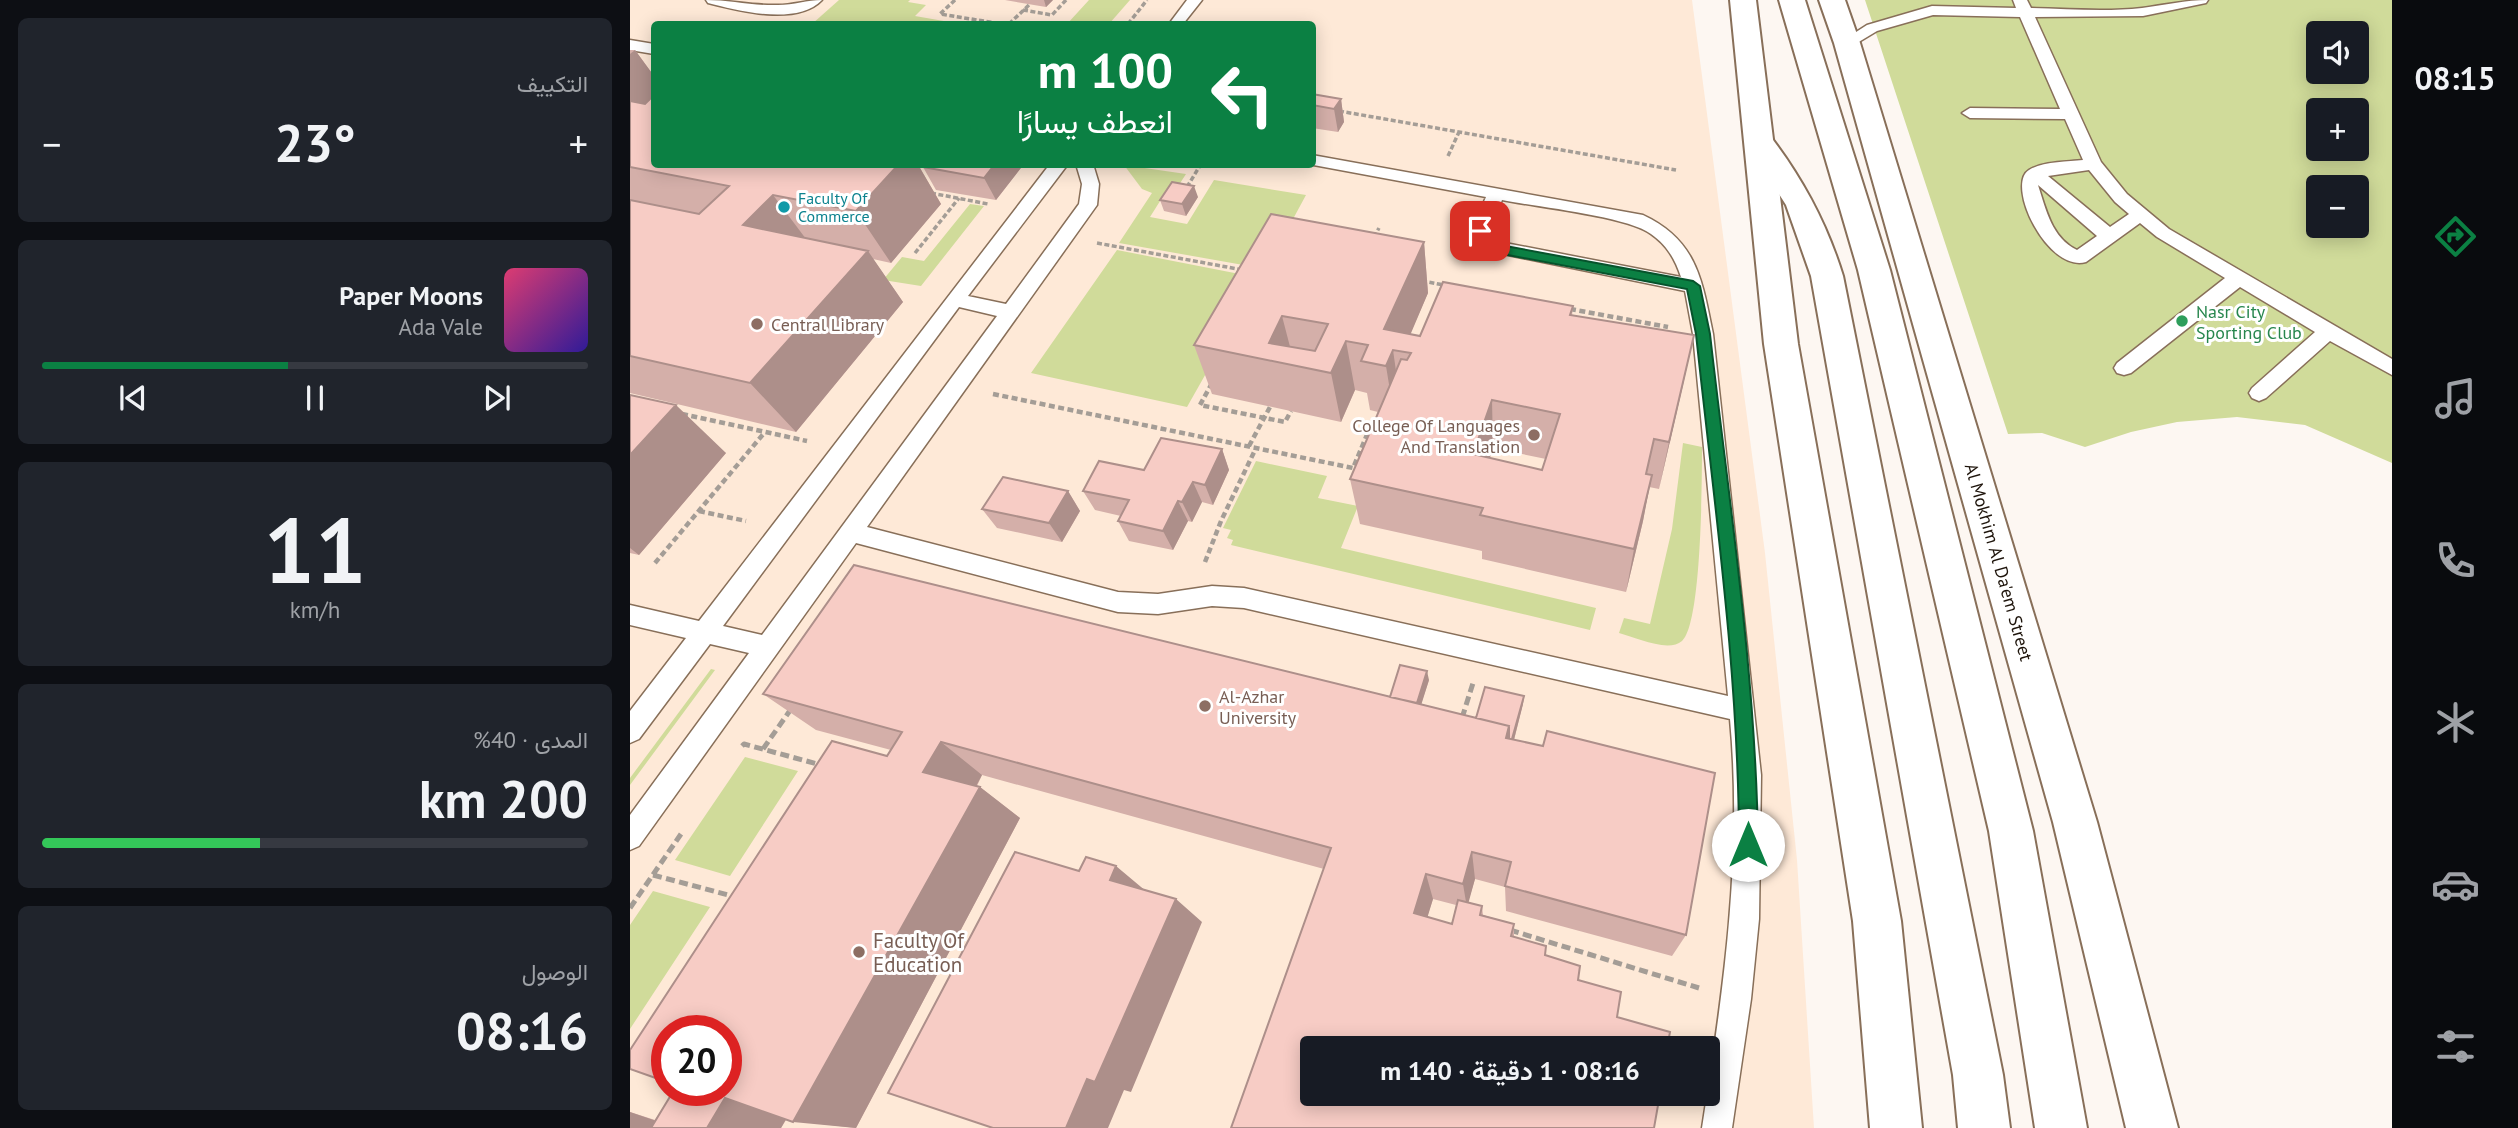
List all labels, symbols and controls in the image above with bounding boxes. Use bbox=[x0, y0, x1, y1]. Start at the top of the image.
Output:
map controls bbox=[2306, 21, 2369, 238]
button: sound bbox=[2306, 21, 2369, 84]
text: 100 m bbox=[1038, 38, 1173, 102]
icon: left bbox=[1197, 49, 1288, 140]
text: 08:15 bbox=[2414, 57, 2496, 99]
text: التكييف bbox=[517, 69, 588, 98]
button: + bbox=[2306, 98, 2369, 161]
text: انعطف يسارًا bbox=[1017, 100, 1173, 142]
text: 23° bbox=[274, 109, 356, 176]
text: − bbox=[42, 119, 61, 168]
text: + bbox=[569, 119, 588, 168]
button: − bbox=[2306, 175, 2369, 238]
place label: Faculty Of Commerce bbox=[798, 188, 870, 226]
marker: Faculty Of Commerce bbox=[776, 199, 792, 215]
pin bbox=[1450, 201, 1510, 261]
icon: arrive bbox=[1461, 212, 1499, 250]
icon: directions bbox=[2431, 212, 2480, 261]
text: Paper Moons bbox=[339, 279, 483, 312]
place label: Nasr City Sporting Club bbox=[2196, 300, 2302, 344]
text: Ada Vale bbox=[399, 312, 483, 341]
place label: Central Library bbox=[771, 313, 885, 336]
marker: Nasr City Sporting Club bbox=[2174, 313, 2190, 329]
marker: Central Library bbox=[749, 316, 765, 332]
icon: music bbox=[2431, 374, 2480, 423]
icon: previous bbox=[114, 379, 152, 417]
icon: pause bbox=[296, 379, 334, 417]
icon: next bbox=[478, 379, 516, 417]
place label: College Of Languages And Translation bbox=[1352, 414, 1520, 458]
marker: College Of Languages And Translation bbox=[1526, 427, 1542, 443]
street label: Al Mokhim Al Da'em Street bbox=[1960, 461, 2038, 663]
text: 11 bbox=[263, 490, 367, 608]
icon: phone bbox=[2431, 536, 2480, 585]
text: km/h bbox=[290, 595, 340, 624]
place label: Al-Azhar University bbox=[1219, 685, 1297, 729]
marker: Al-Azhar University bbox=[1197, 698, 1213, 714]
icon: climate bbox=[2431, 698, 2480, 747]
text: المدى · 40% bbox=[473, 725, 588, 754]
text: 200 km bbox=[419, 765, 588, 832]
position arrow bbox=[1711, 808, 1785, 882]
icon: car bbox=[2431, 860, 2480, 909]
place label: Faculty Of Education bbox=[873, 927, 965, 978]
marker: Faculty Of Education bbox=[851, 944, 867, 960]
text: الوصول bbox=[522, 957, 588, 986]
text: 08:16 bbox=[456, 997, 588, 1064]
speed limit sign: 20 bbox=[651, 1015, 742, 1106]
icon: filters bbox=[2431, 1022, 2480, 1071]
text: 08:16 · 1 دقيقة · 140 m bbox=[1380, 1054, 1640, 1087]

